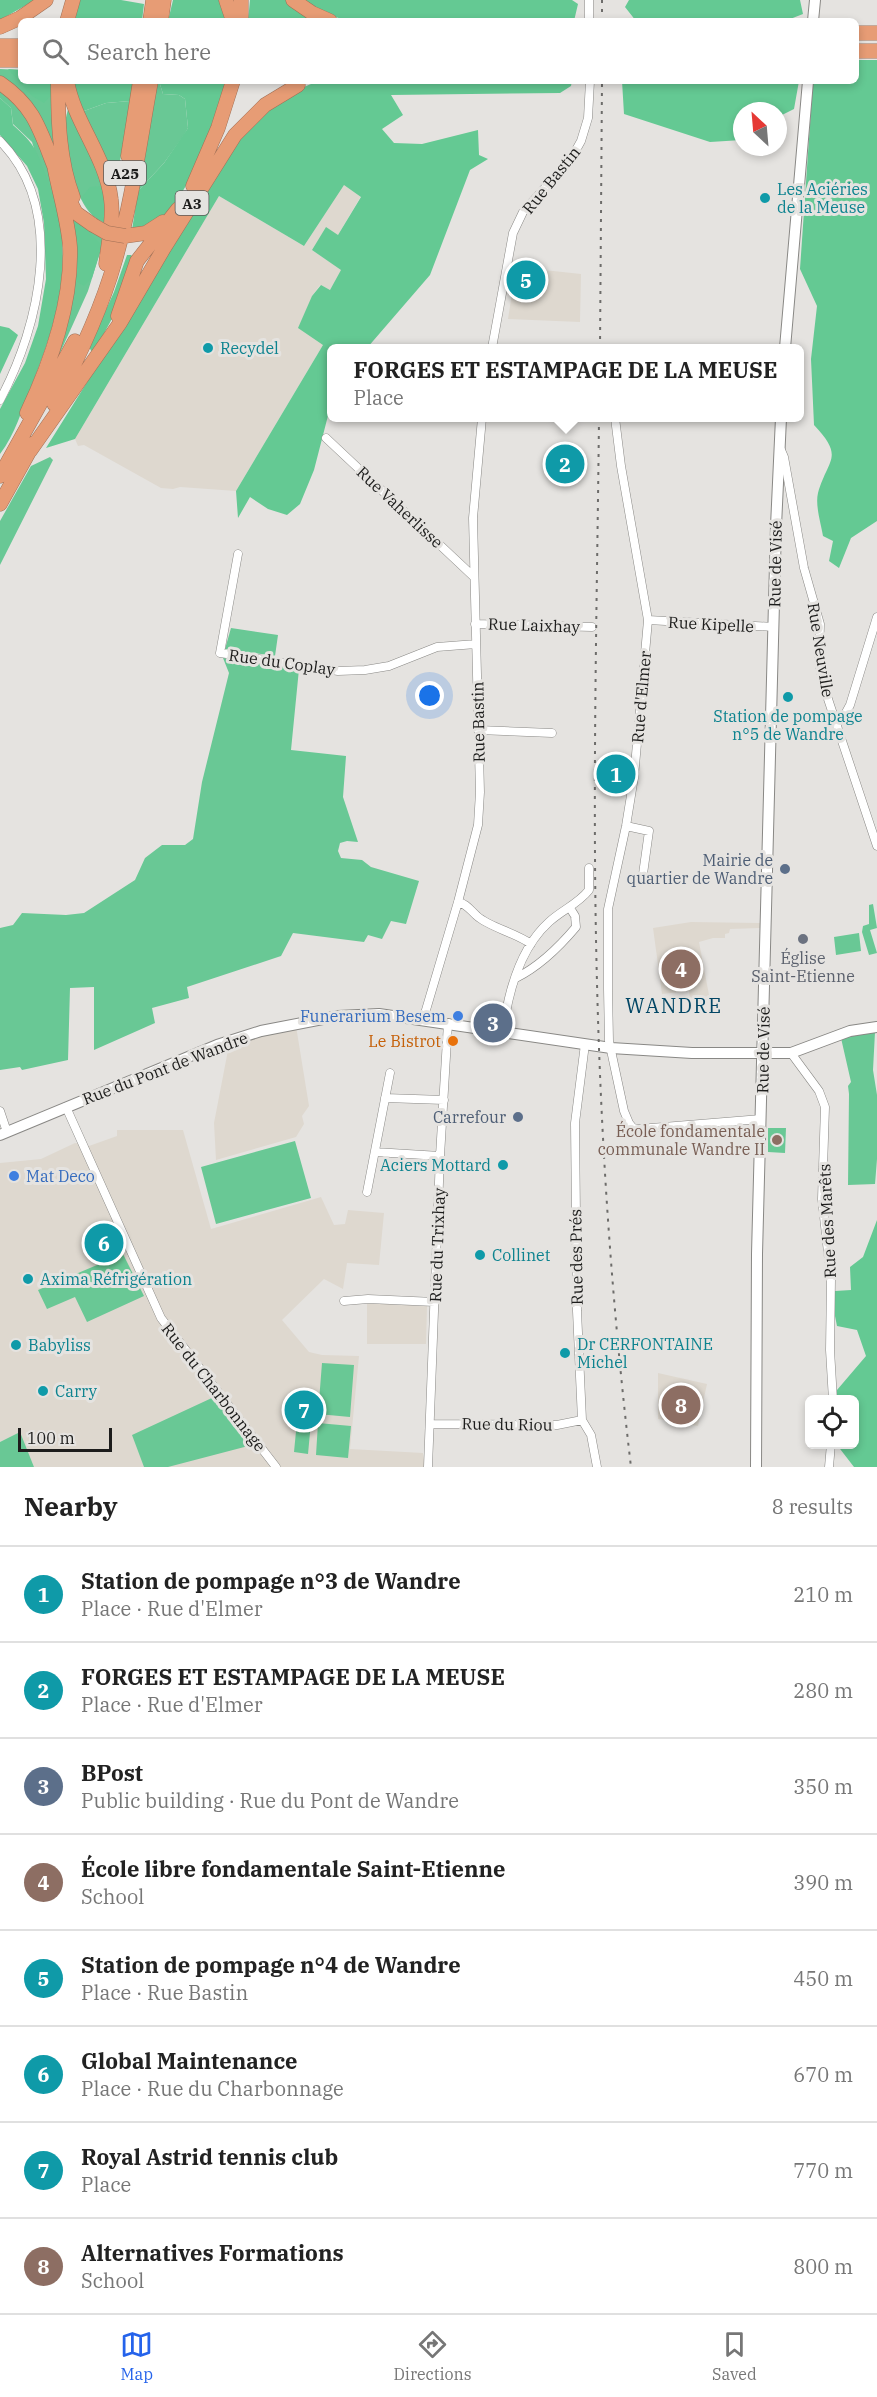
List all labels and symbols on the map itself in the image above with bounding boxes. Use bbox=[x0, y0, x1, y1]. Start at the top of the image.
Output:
north arrow bbox=[733, 102, 787, 156]
street label: Rue Bastin bbox=[518, 142, 584, 218]
road number: A25 bbox=[104, 161, 146, 185]
place label: Les Aciéries de la Meuse bbox=[777, 179, 868, 217]
road number: A3 bbox=[176, 191, 208, 215]
marker: Les Aciéries de la Meuse bbox=[758, 191, 772, 205]
pin: 5 bbox=[506, 258, 546, 302]
place label: Recydel bbox=[220, 338, 279, 358]
marker: Recydel bbox=[201, 341, 215, 355]
pin: 2 bbox=[546, 442, 584, 486]
street label: Rue Vaherlisse bbox=[353, 462, 447, 552]
street label: Rue de Visé bbox=[764, 521, 786, 607]
street label: Rue Neuville bbox=[804, 601, 838, 699]
street label: Rue Kipelle bbox=[668, 612, 754, 636]
street label: Rue Laixhay bbox=[488, 613, 581, 637]
street label: Rue du Coplay bbox=[228, 645, 337, 679]
street label: Rue d'Elmer bbox=[627, 650, 655, 744]
your location bbox=[415, 681, 444, 710]
street label: Rue Bastin bbox=[467, 681, 489, 763]
marker: Station de pompage n°5 de Wandre bbox=[781, 690, 795, 704]
place label: Station de pompage n°5 de Wandre bbox=[713, 706, 863, 744]
pin: 1 bbox=[596, 752, 636, 796]
place label: Mairie de quartier de Wandre bbox=[627, 850, 773, 888]
marker: Mairie de quartier de Wandre bbox=[778, 862, 792, 876]
marker: Église Saint-Etienne bbox=[796, 932, 810, 946]
pin: 4 bbox=[662, 946, 700, 992]
place label: Église Saint-Etienne bbox=[751, 947, 855, 986]
district label: WANDRE bbox=[625, 992, 723, 1019]
pin: 3 bbox=[474, 1000, 512, 1046]
place label: Funerarium Besem bbox=[300, 1006, 446, 1026]
street label: Rue de Visé bbox=[752, 1007, 774, 1093]
marker: Funerarium Besem bbox=[451, 1009, 465, 1023]
street label: Rue du Pont de Wandre bbox=[80, 1027, 250, 1109]
place label: Le Bistrot bbox=[368, 1031, 441, 1051]
marker: Le Bistrot bbox=[446, 1034, 460, 1048]
place label: Carrefour bbox=[433, 1107, 506, 1127]
marker: Carrefour bbox=[511, 1110, 525, 1124]
place label: École fondamentale communale Wandre II bbox=[598, 1120, 765, 1159]
marker: École fondamentale communale Wandre II bbox=[770, 1133, 784, 1147]
place label: Aciers Mottard bbox=[380, 1155, 491, 1175]
marker: Aciers Mottard bbox=[496, 1158, 510, 1172]
street label: Rue des Marêts bbox=[814, 1163, 840, 1279]
place label: Mat Deco bbox=[26, 1166, 95, 1186]
marker: Mat Deco bbox=[7, 1169, 21, 1183]
street label: Rue du Trixhay bbox=[425, 1187, 449, 1303]
street label: Rue des Prés bbox=[565, 1209, 587, 1305]
pin: 6 bbox=[84, 1220, 124, 1266]
place label: Collinet bbox=[492, 1245, 551, 1265]
marker: Collinet bbox=[473, 1248, 487, 1262]
place label: Axima Réfrigération bbox=[40, 1269, 192, 1289]
marker: Axima Réfrigération bbox=[21, 1272, 35, 1286]
street label: Rue du Charbonnage bbox=[158, 1319, 270, 1455]
place label: Dr CERFONTAINE Michel bbox=[577, 1334, 713, 1372]
place label: Babyliss bbox=[28, 1335, 91, 1355]
marker: Babyliss bbox=[9, 1338, 23, 1352]
marker: Dr CERFONTAINE Michel bbox=[558, 1346, 572, 1360]
place label: Carry bbox=[55, 1381, 98, 1401]
pin: 8 bbox=[662, 1382, 700, 1428]
marker: Carry bbox=[36, 1384, 50, 1398]
pin: 7 bbox=[284, 1388, 324, 1432]
street label: Rue du Riou bbox=[461, 1413, 553, 1435]
scale bar bbox=[18, 1425, 112, 1452]

